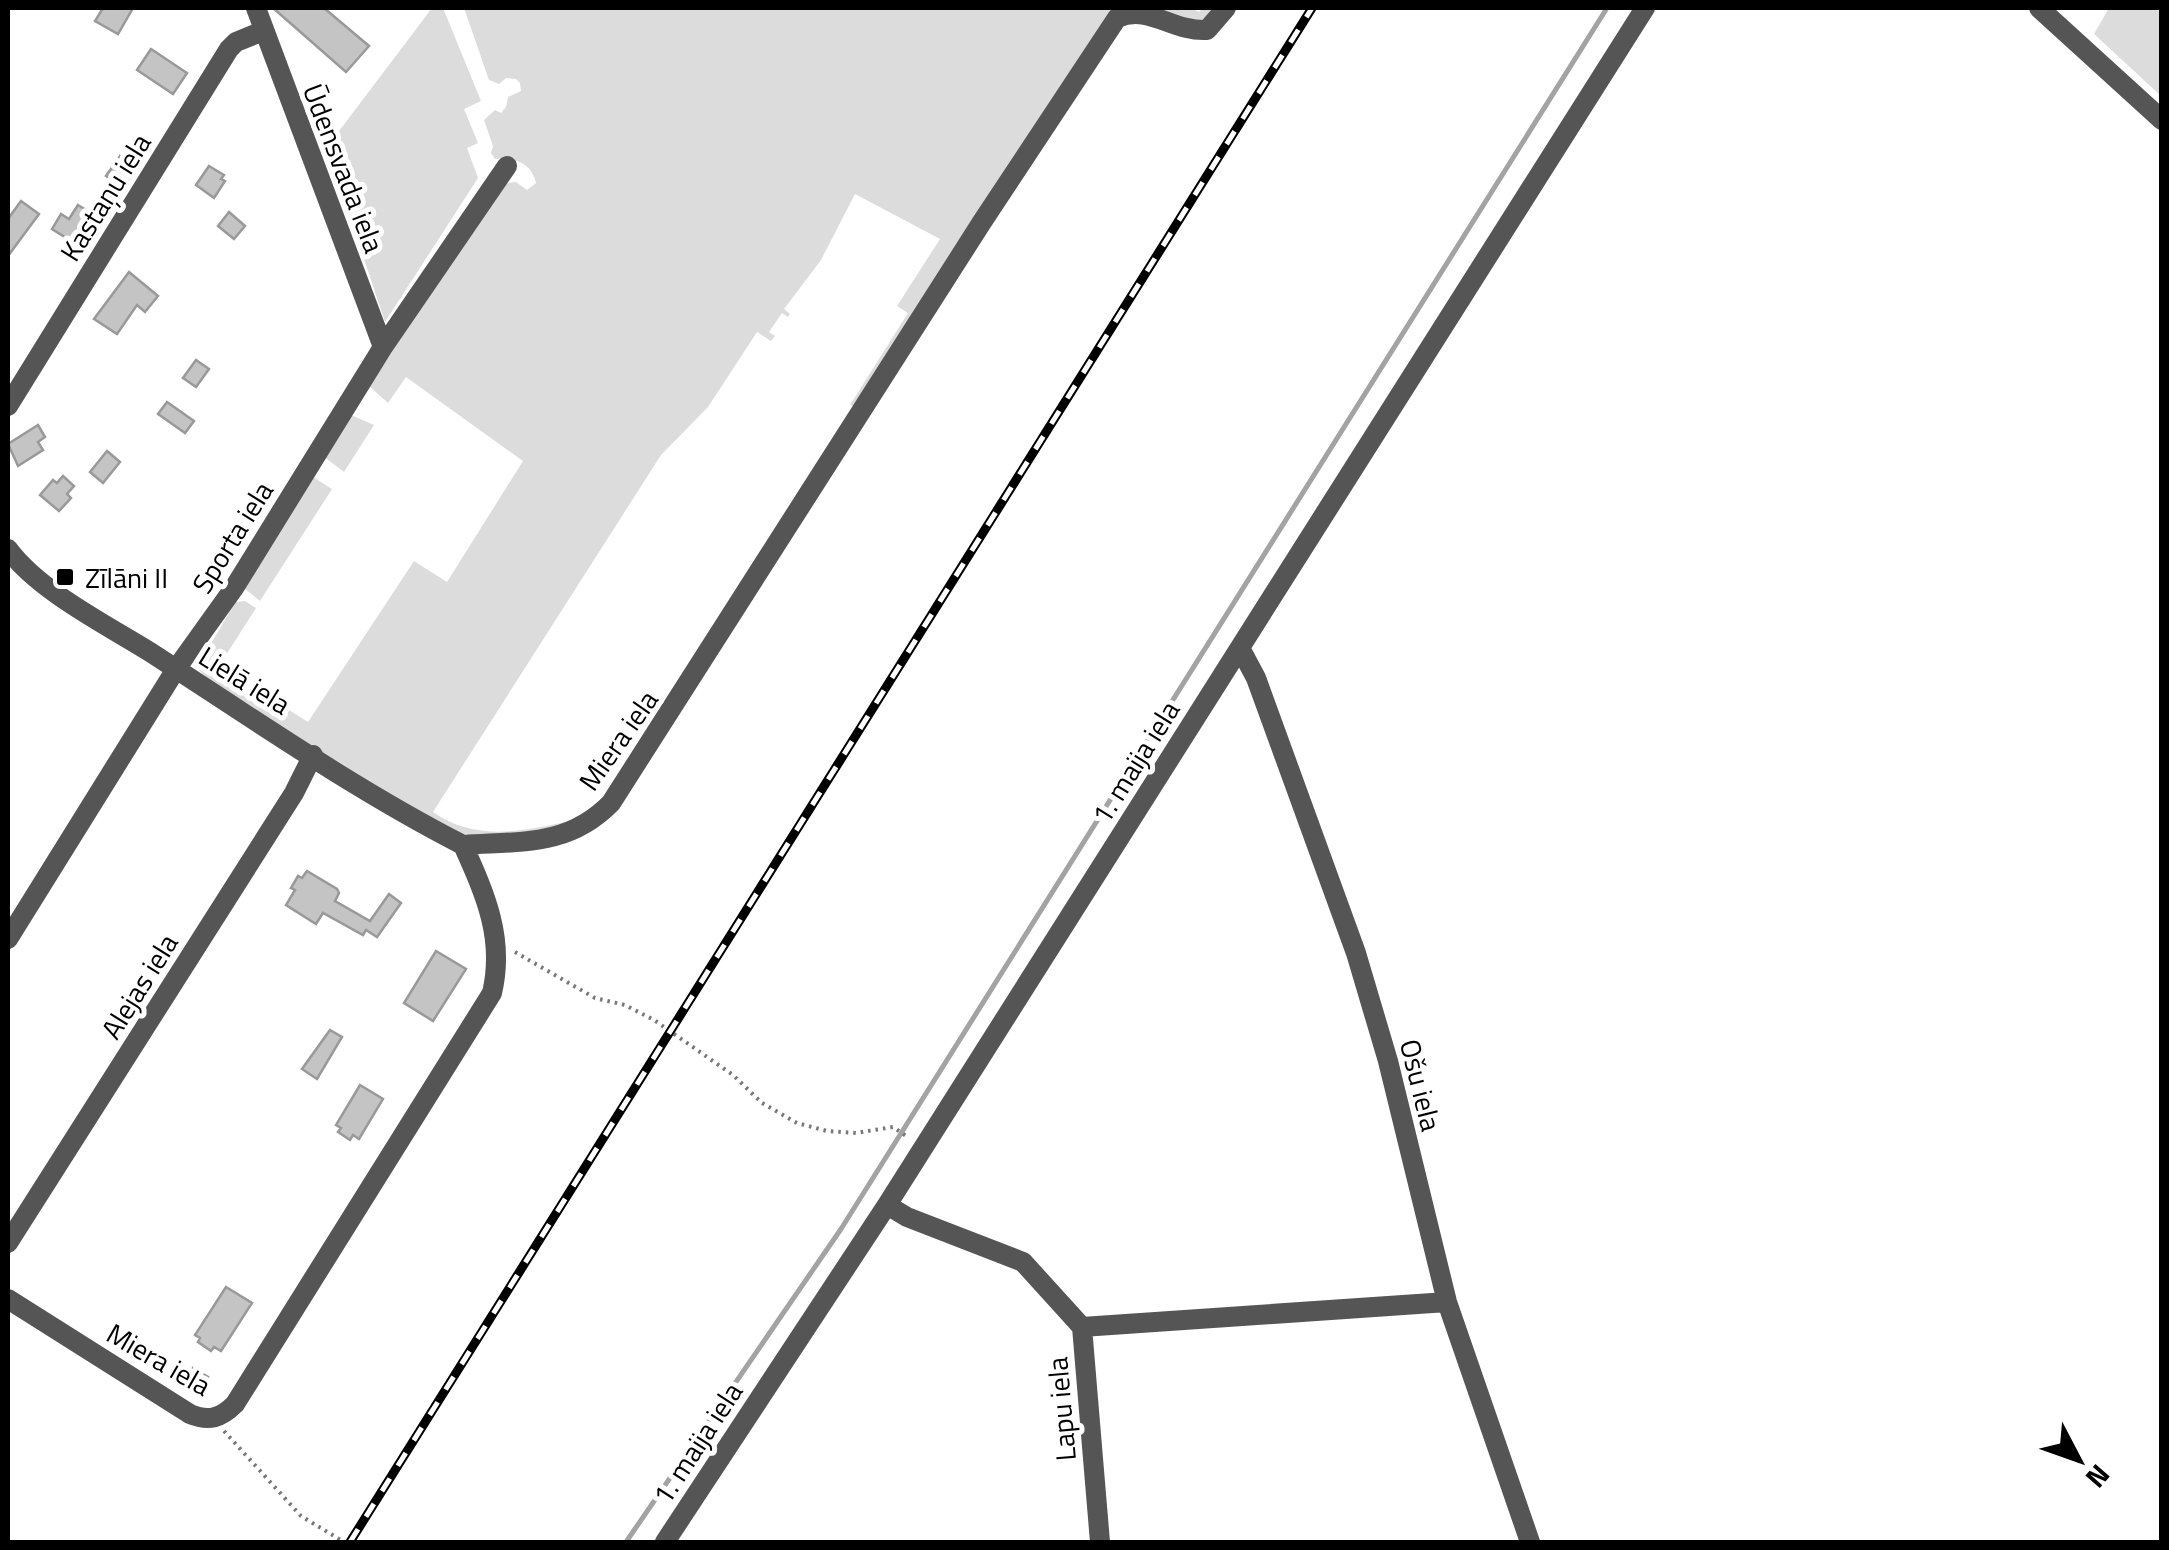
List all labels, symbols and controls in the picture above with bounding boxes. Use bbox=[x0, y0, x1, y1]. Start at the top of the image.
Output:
street label: Ūdensvada iela bbox=[292, 77, 396, 259]
street label: Kastaņu iela bbox=[49, 125, 161, 269]
street label: Sporta iela bbox=[181, 473, 283, 601]
place label: Zīlāni II bbox=[85, 556, 168, 599]
marker: Zīlāni II bbox=[54, 566, 76, 588]
street label: Lielā iela bbox=[191, 635, 299, 725]
street label: Miera iela bbox=[568, 681, 668, 799]
street label: 1. maija iela bbox=[1080, 692, 1190, 832]
street label: Alejas iela bbox=[90, 925, 188, 1047]
street label: Ošu iela bbox=[1389, 1035, 1453, 1135]
street label: Miera iela bbox=[99, 1312, 219, 1406]
street label: Lapu iela bbox=[1035, 1355, 1087, 1463]
street label: 1. maija iela bbox=[641, 1373, 753, 1513]
north arrow bbox=[2029, 1410, 2129, 1510]
text: N bbox=[2076, 1455, 2121, 1498]

